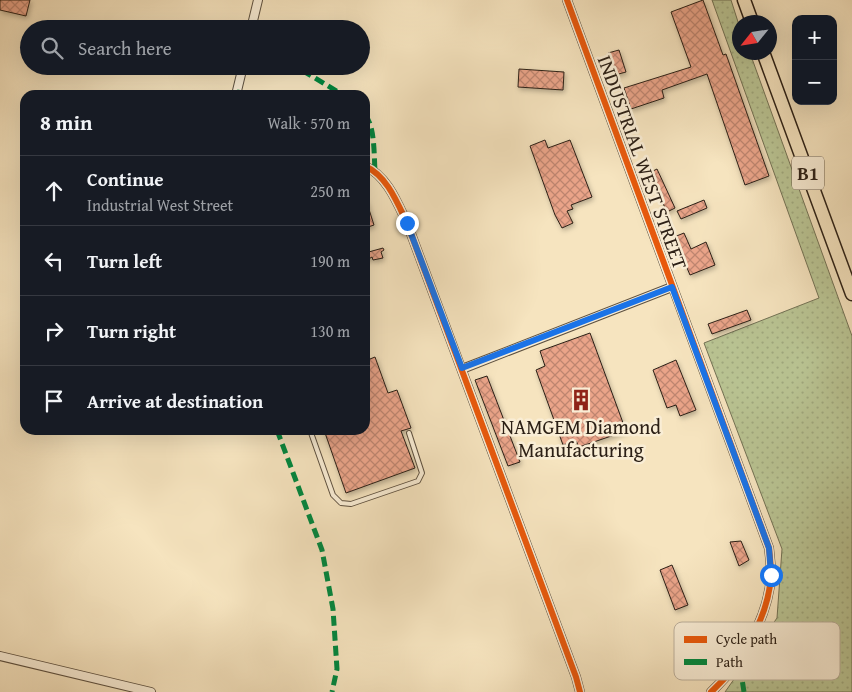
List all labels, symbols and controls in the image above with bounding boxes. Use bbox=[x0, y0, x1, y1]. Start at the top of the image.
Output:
north arrow bbox=[732, 15, 777, 60]
map controls bbox=[792, 15, 837, 105]
button: + bbox=[792, 15, 837, 60]
search box bbox=[20, 20, 370, 75]
icon: search bbox=[38, 34, 66, 62]
text: Search here bbox=[78, 34, 172, 62]
street label: INDUSTRIAL WEST STREET bbox=[591, 51, 695, 273]
button: − bbox=[792, 60, 837, 105]
text: 8 min bbox=[40, 107, 92, 138]
text: Walk · 570 m bbox=[267, 111, 350, 135]
road number: B1 bbox=[792, 156, 824, 190]
text: Continue bbox=[87, 165, 164, 193]
icon: ahead bbox=[40, 177, 68, 205]
text: 250 m bbox=[310, 179, 350, 203]
text: Industrial West Street bbox=[87, 193, 233, 217]
route end bbox=[396, 212, 419, 235]
icon: left bbox=[40, 247, 68, 275]
text: Turn left bbox=[87, 247, 162, 275]
text: 190 m bbox=[310, 249, 350, 273]
icon: right bbox=[40, 317, 68, 345]
text: Turn right bbox=[87, 317, 176, 345]
text: 130 m bbox=[310, 319, 350, 343]
icon: arrive bbox=[40, 387, 68, 415]
text: Arrive at destination bbox=[87, 387, 263, 415]
building icon: NAMGEM Diamond Manufacturing bbox=[568, 387, 594, 413]
place label: NAMGEM Diamond Manufacturing bbox=[501, 412, 661, 464]
route start bbox=[760, 564, 783, 587]
legend bbox=[674, 622, 840, 680]
text: Cycle path bbox=[716, 629, 777, 649]
text: Path bbox=[716, 652, 743, 672]

